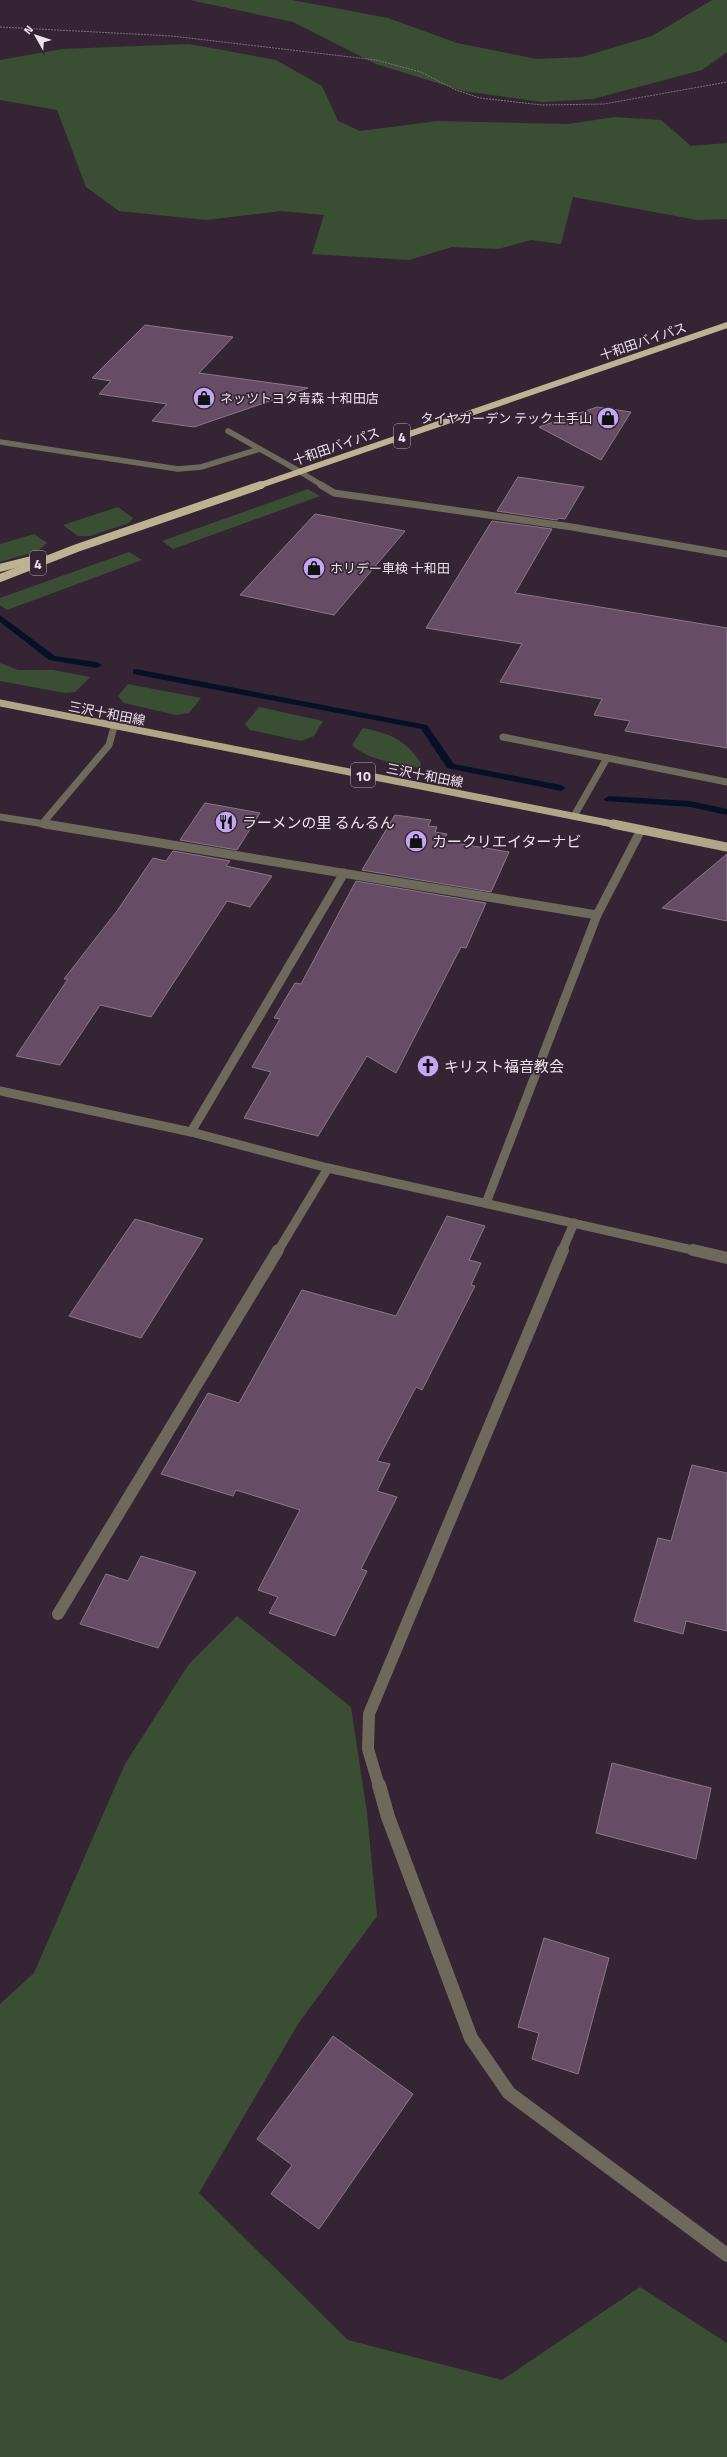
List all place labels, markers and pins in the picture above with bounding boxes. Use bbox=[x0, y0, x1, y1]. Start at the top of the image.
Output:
shop icon: ネッツトヨタ青森 十和田店 bbox=[191, 385, 217, 411]
place label: ネッツトヨタ青森 十和田店 bbox=[220, 388, 379, 408]
shop icon: タイヤガーデン テック土手山 bbox=[595, 405, 621, 431]
place label: タイヤガーデン テック土手山 bbox=[421, 408, 592, 428]
shop icon: ホリデー車検 十和田 bbox=[301, 555, 327, 581]
place label: ホリデー車検 十和田 bbox=[330, 558, 450, 578]
restaurant icon: ラーメンの里 るんるん bbox=[213, 809, 239, 835]
place label: ラーメンの里 るんるん bbox=[242, 811, 395, 834]
shop icon: カークリエイターナビ bbox=[403, 828, 429, 854]
place label: カークリエイターナビ bbox=[432, 830, 581, 853]
church icon: キリスト福音教会 bbox=[415, 1053, 441, 1079]
place label: キリスト福音教会 bbox=[444, 1055, 564, 1078]

